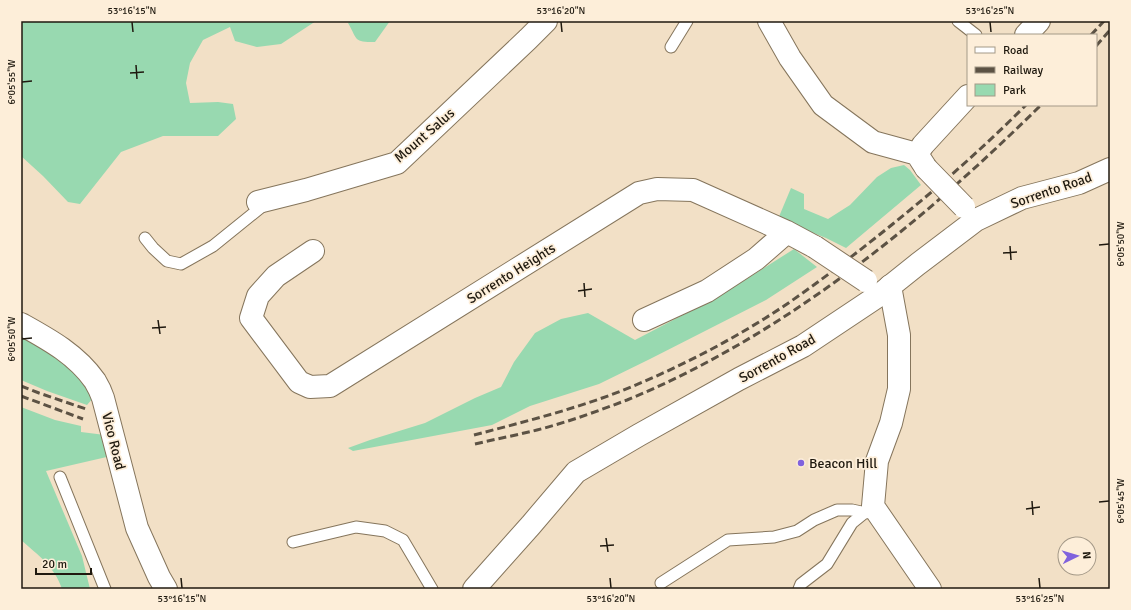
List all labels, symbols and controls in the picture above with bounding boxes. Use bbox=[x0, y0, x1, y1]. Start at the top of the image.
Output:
text: 53°16'15"N bbox=[108, 5, 156, 17]
text: 53°16'20"N bbox=[537, 5, 585, 17]
text: 53°16'25"N bbox=[966, 5, 1014, 17]
legend bbox=[967, 34, 1097, 106]
text: Road bbox=[1003, 43, 1029, 58]
text: 6°05'55"W bbox=[6, 59, 18, 105]
text: Railway bbox=[1003, 63, 1043, 78]
text: Park bbox=[1003, 83, 1026, 98]
street label: Mount Salus bbox=[391, 105, 458, 166]
street label: Sorrento Road bbox=[1008, 169, 1094, 212]
text: 6°05'50"W bbox=[1115, 221, 1127, 267]
street label: Sorrento Heights bbox=[464, 239, 559, 307]
text: 6°05'50"W bbox=[6, 316, 18, 362]
street label: Sorrento Road bbox=[736, 330, 818, 386]
street label: Vico Road bbox=[98, 411, 129, 472]
place label: Beacon Hill bbox=[809, 455, 877, 472]
marker: Beacon Hill bbox=[796, 458, 806, 468]
text: 6°05'45"W bbox=[1115, 478, 1127, 524]
north arrow bbox=[1057, 536, 1097, 576]
scale bar bbox=[36, 550, 91, 576]
text: N bbox=[1080, 551, 1093, 560]
text: 20 m bbox=[42, 557, 67, 572]
text: 53°16'15"N bbox=[158, 593, 206, 605]
text: 53°16'20"N bbox=[587, 593, 635, 605]
text: 53°16'25"N bbox=[1016, 593, 1064, 605]

